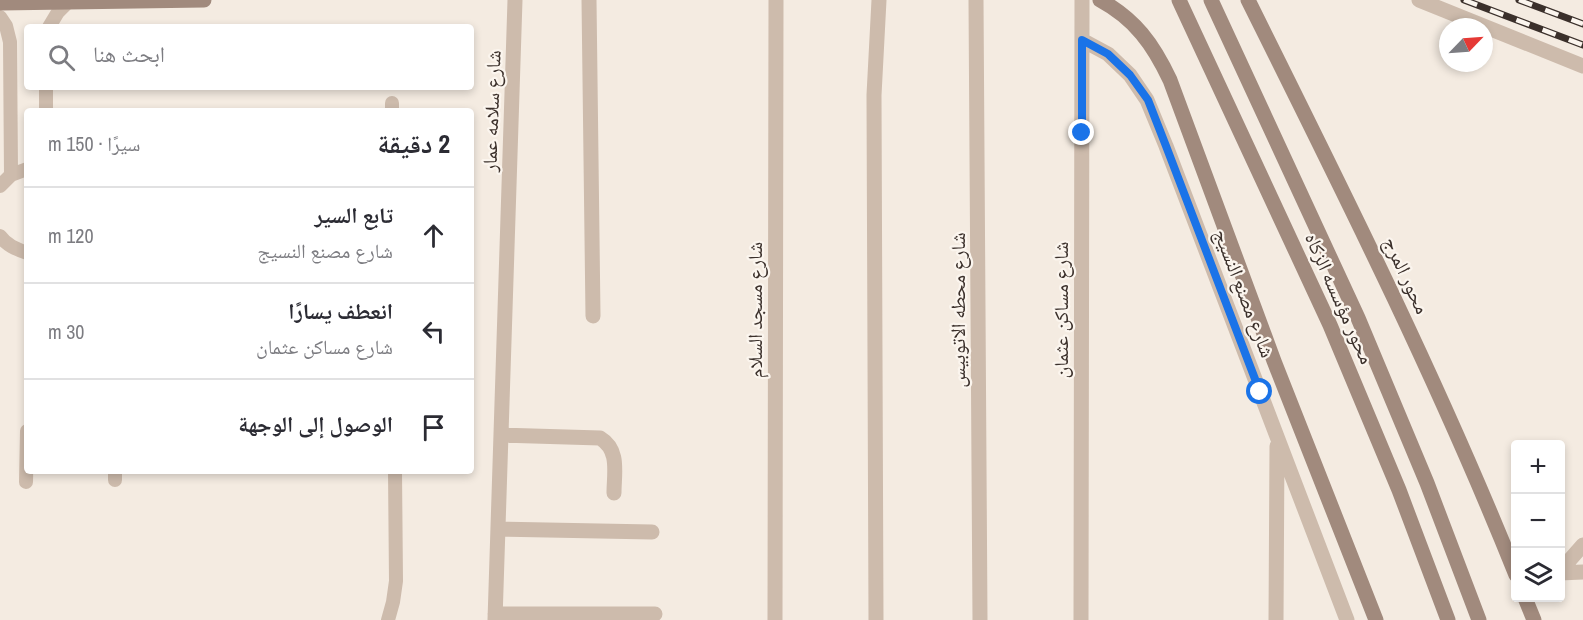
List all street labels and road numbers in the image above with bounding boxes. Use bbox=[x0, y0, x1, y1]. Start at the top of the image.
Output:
street label: شارع سلامه عمار bbox=[475, 50, 507, 173]
street label: شارع مصنع النسيج bbox=[1208, 225, 1282, 361]
street label: محور مؤسسه الزكاه bbox=[1299, 228, 1381, 368]
street label: شارع محطه الاتوبيس bbox=[944, 232, 971, 388]
street label: محور المرج bbox=[1377, 232, 1437, 318]
street label: شارع مسجد السلام bbox=[741, 242, 769, 378]
street label: شارع مساكن عثمان bbox=[1047, 242, 1074, 378]

